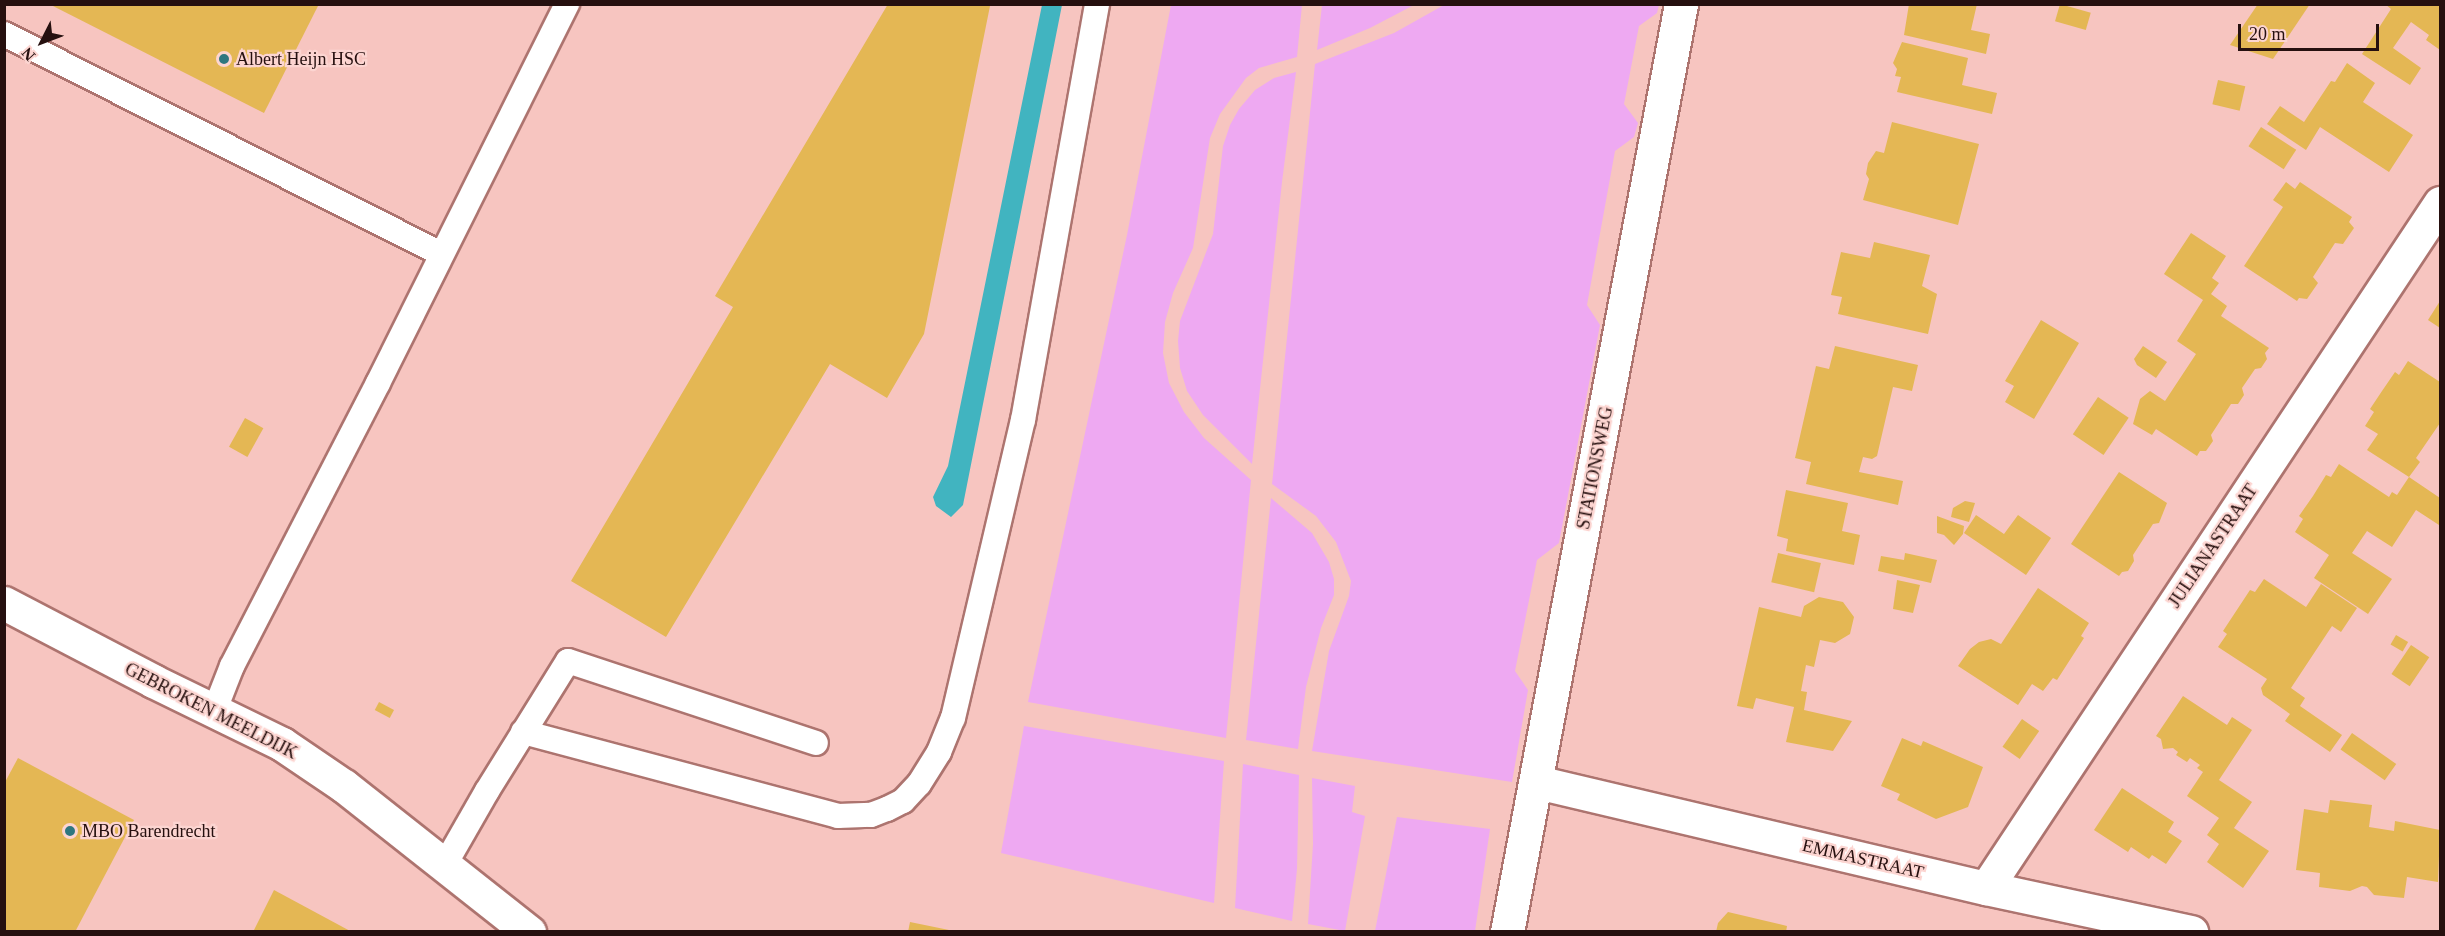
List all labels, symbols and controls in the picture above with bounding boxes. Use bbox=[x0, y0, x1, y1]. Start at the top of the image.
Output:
north arrow bbox=[12, 12, 72, 72]
scale bar bbox=[2241, 12, 2382, 50]
text: 20 m bbox=[2249, 24, 2286, 44]
text: N bbox=[18, 44, 38, 64]
place label: Albert Heijn HSC bbox=[236, 48, 366, 70]
marker: Albert Heijn HSC bbox=[217, 52, 231, 66]
street label: STATIONSWEG bbox=[1573, 405, 1617, 531]
street label: JULIANASTRAAT bbox=[2164, 480, 2262, 612]
street label: GEBROKEN MEELDIJK bbox=[121, 658, 301, 764]
place label: MBO Barendrecht bbox=[82, 820, 215, 842]
marker: MBO Barendrecht bbox=[63, 824, 77, 838]
street label: EMMASTRAAT bbox=[1800, 835, 1926, 883]

